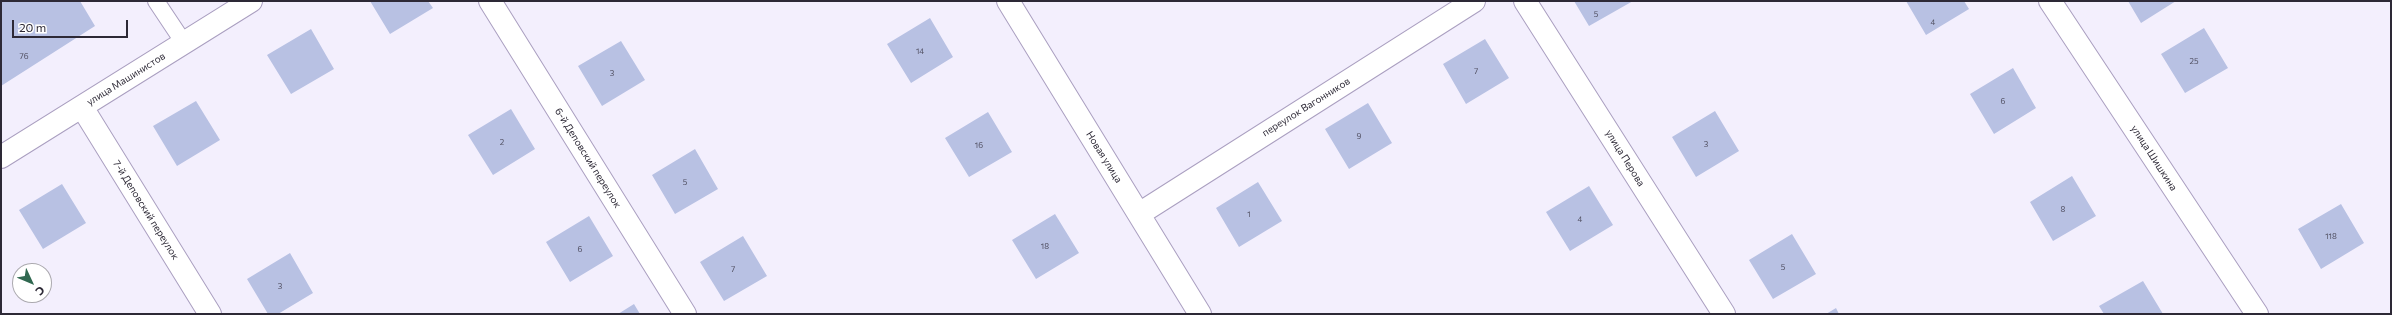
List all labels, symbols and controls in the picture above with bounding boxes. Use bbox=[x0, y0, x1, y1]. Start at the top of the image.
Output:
house number: 5 bbox=[1594, 9, 1598, 19]
scale bar bbox=[14, 12, 130, 38]
house number: 4 bbox=[1931, 17, 1935, 27]
text: 20 m bbox=[19, 20, 46, 34]
house number: 14 bbox=[916, 46, 924, 56]
street label: улица Машинистов bbox=[85, 50, 167, 108]
house number: 76 bbox=[19, 51, 29, 61]
house number: 25 bbox=[2189, 56, 2199, 66]
house number: 7 bbox=[1474, 66, 1478, 76]
house number: 3 bbox=[610, 68, 614, 78]
street label: переулок Вагонников bbox=[1260, 75, 1352, 139]
house number: 6 bbox=[2001, 96, 2005, 106]
street label: 6-й Деповский переулок bbox=[552, 106, 624, 210]
street label: улица Шишкина bbox=[2128, 123, 2180, 193]
street label: улица Перова bbox=[1603, 128, 1647, 188]
street label: Новая улица bbox=[1083, 129, 1125, 185]
house number: 9 bbox=[1357, 131, 1361, 141]
house number: 2 bbox=[500, 137, 504, 147]
house number: 3 bbox=[1704, 139, 1708, 149]
house number: 16 bbox=[975, 140, 983, 150]
street label: 7-й Деповский переулок bbox=[110, 158, 182, 262]
house number: 5 bbox=[683, 177, 687, 187]
house number: 8 bbox=[2061, 204, 2065, 214]
house number: 1 bbox=[1247, 209, 1251, 219]
house number: 4 bbox=[1578, 214, 1582, 224]
house number: 118 bbox=[2325, 231, 2337, 241]
house number: 18 bbox=[1041, 241, 1049, 251]
house number: 6 bbox=[578, 244, 582, 254]
house number: 5 bbox=[1781, 262, 1785, 272]
north arrow bbox=[12, 263, 52, 303]
house number: 7 bbox=[731, 264, 735, 274]
house number: 3 bbox=[278, 281, 282, 291]
text: С bbox=[33, 284, 48, 298]

